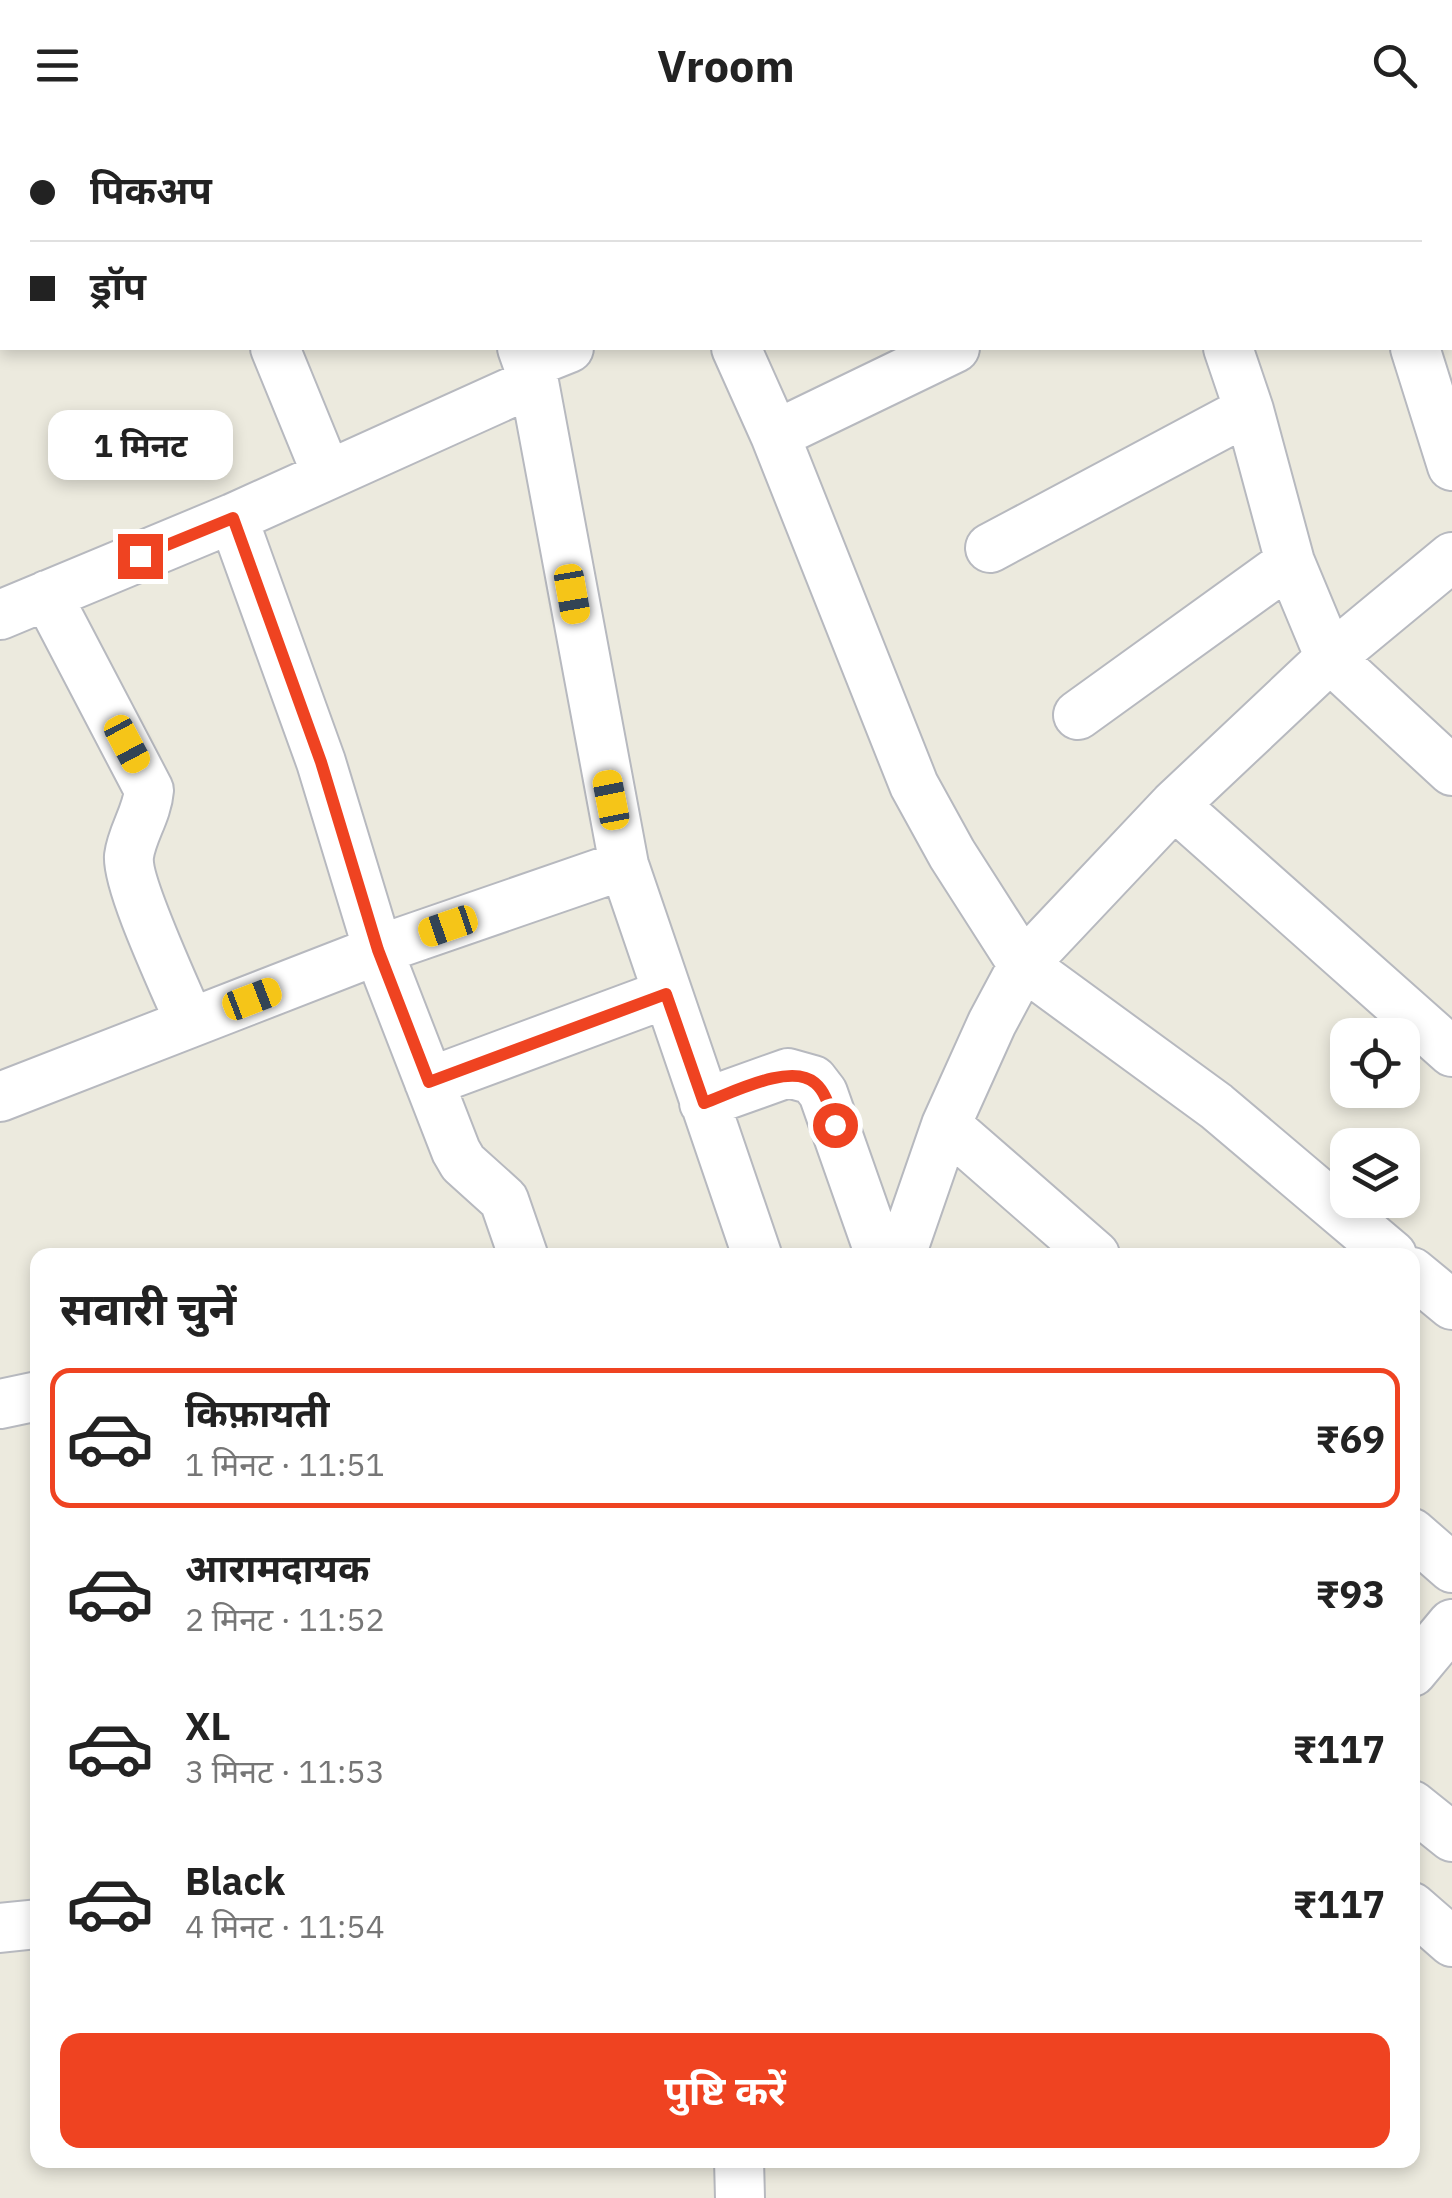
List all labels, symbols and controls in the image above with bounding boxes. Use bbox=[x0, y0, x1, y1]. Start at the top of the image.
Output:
text: Vroom bbox=[657, 36, 795, 94]
icon: menu bbox=[30, 38, 85, 93]
icon: search bbox=[1367, 38, 1422, 93]
text: पिकअप bbox=[90, 165, 212, 214]
text: ड्रॉप bbox=[90, 261, 146, 310]
callout: 1 मिनट bbox=[48, 411, 232, 481]
text: 1 मिनट bbox=[94, 424, 187, 466]
route end bbox=[118, 534, 163, 579]
car bbox=[552, 562, 592, 626]
car bbox=[100, 710, 154, 778]
car bbox=[591, 768, 631, 832]
car bbox=[415, 902, 481, 950]
car bbox=[219, 974, 285, 1024]
map controls bbox=[1330, 1018, 1420, 1218]
button: locate bbox=[1330, 1018, 1420, 1108]
route start bbox=[813, 1103, 858, 1148]
button: layers bbox=[1330, 1128, 1420, 1218]
text: सवारी चुनें bbox=[60, 1279, 236, 1337]
text: किफ़ायती bbox=[185, 1388, 329, 1437]
icon: car bbox=[65, 1393, 155, 1483]
text: ₹69 bbox=[1315, 1414, 1385, 1463]
text: 1 मिनट · 11:51 bbox=[185, 1443, 385, 1485]
text: आरामदायक bbox=[185, 1543, 369, 1592]
icon: car bbox=[65, 1548, 155, 1638]
text: ₹93 bbox=[1315, 1569, 1385, 1618]
text: 2 मिनट · 11:52 bbox=[185, 1598, 385, 1640]
text: XL bbox=[185, 1701, 231, 1750]
icon: car bbox=[65, 1703, 155, 1793]
text: ₹117 bbox=[1293, 1724, 1385, 1773]
text: 3 मिनट · 11:53 bbox=[185, 1750, 385, 1792]
text: Black bbox=[185, 1856, 285, 1905]
icon: car bbox=[65, 1858, 155, 1948]
text: ₹117 bbox=[1293, 1879, 1385, 1928]
text: 4 मिनट · 11:54 bbox=[185, 1905, 385, 1947]
button: पुष्टि करें bbox=[60, 2033, 1390, 2148]

